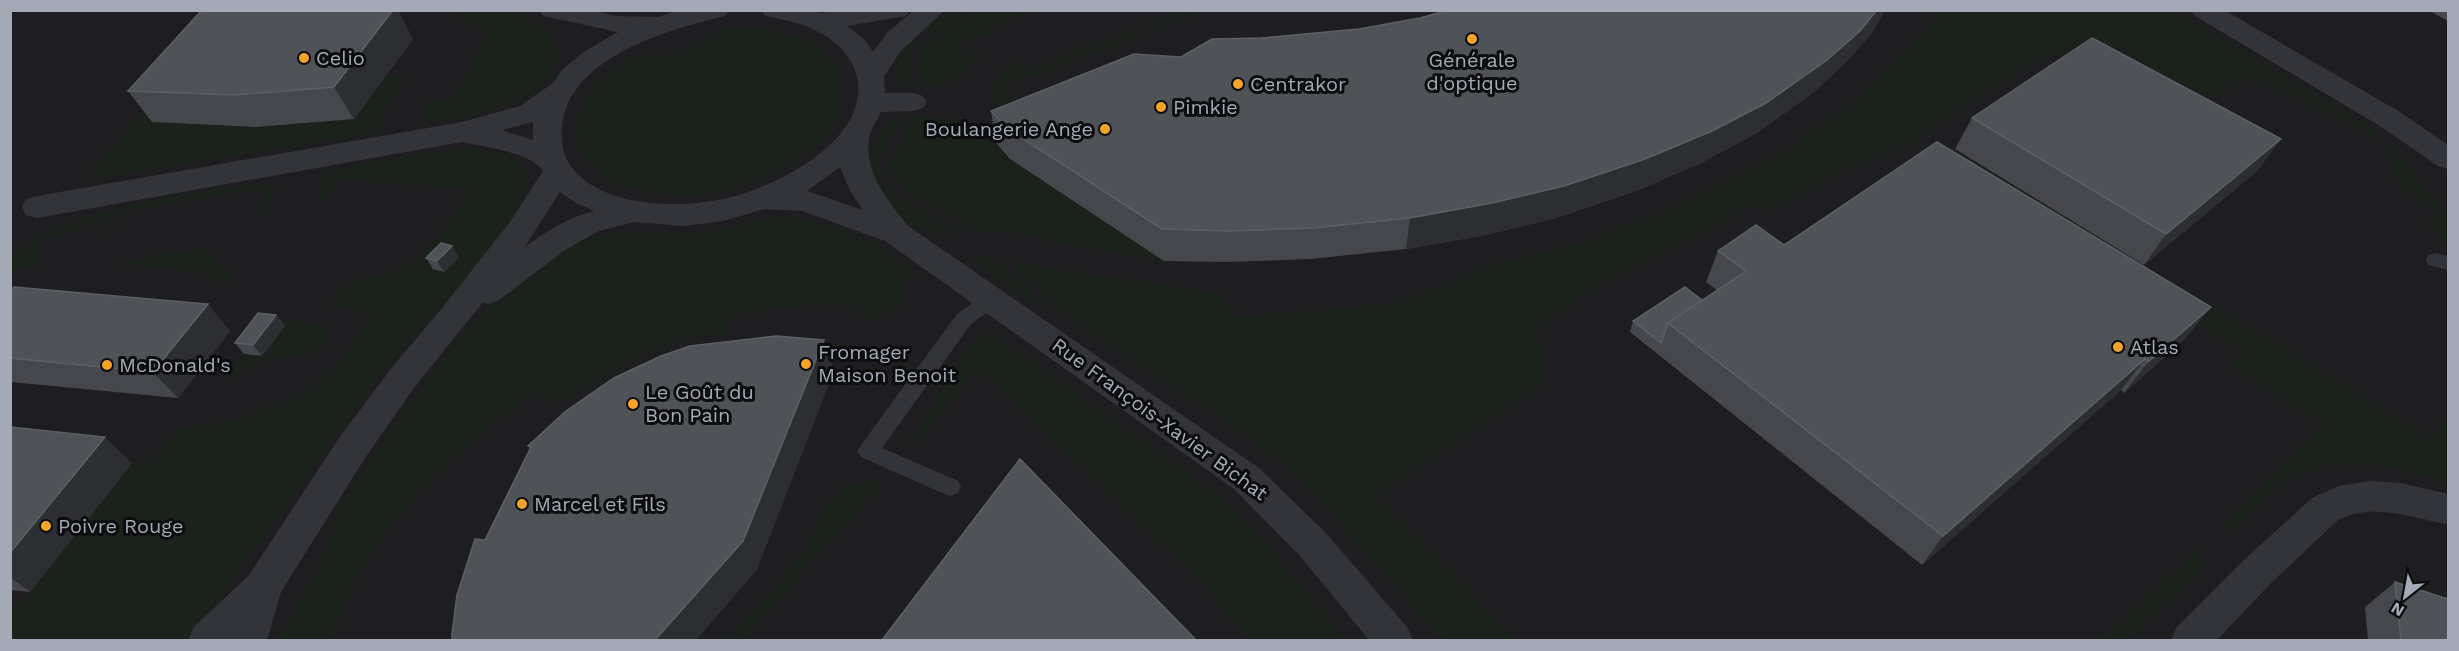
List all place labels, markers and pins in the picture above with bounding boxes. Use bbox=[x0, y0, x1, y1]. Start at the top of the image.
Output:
marker: Générale d'optique bbox=[1465, 32, 1479, 46]
place label: Celio bbox=[316, 46, 365, 70]
place label: Générale d'optique bbox=[1426, 48, 1518, 95]
marker: Celio bbox=[297, 51, 311, 65]
place label: Centrakor bbox=[1250, 72, 1346, 96]
marker: Centrakor bbox=[1231, 77, 1245, 91]
place label: Pimkie bbox=[1173, 95, 1238, 119]
marker: Pimkie bbox=[1154, 100, 1168, 114]
place label: Boulangerie Ange bbox=[925, 117, 1093, 141]
marker: Boulangerie Ange bbox=[1098, 122, 1112, 136]
place label: Atlas bbox=[2130, 335, 2179, 359]
place label: Fromager Maison Benoit bbox=[818, 340, 957, 387]
marker: Atlas bbox=[2111, 340, 2125, 354]
place label: McDonald's bbox=[119, 353, 231, 377]
marker: Fromager Maison Benoit bbox=[799, 357, 813, 371]
marker: McDonald's bbox=[100, 358, 114, 372]
place label: Le Goût du Bon Pain bbox=[645, 380, 754, 427]
marker: Le Goût du Bon Pain bbox=[626, 397, 640, 411]
place label: Marcel et Fils bbox=[534, 492, 666, 516]
marker: Marcel et Fils bbox=[515, 497, 529, 511]
place label: Poivre Rouge bbox=[58, 514, 183, 538]
marker: Poivre Rouge bbox=[39, 519, 53, 533]

